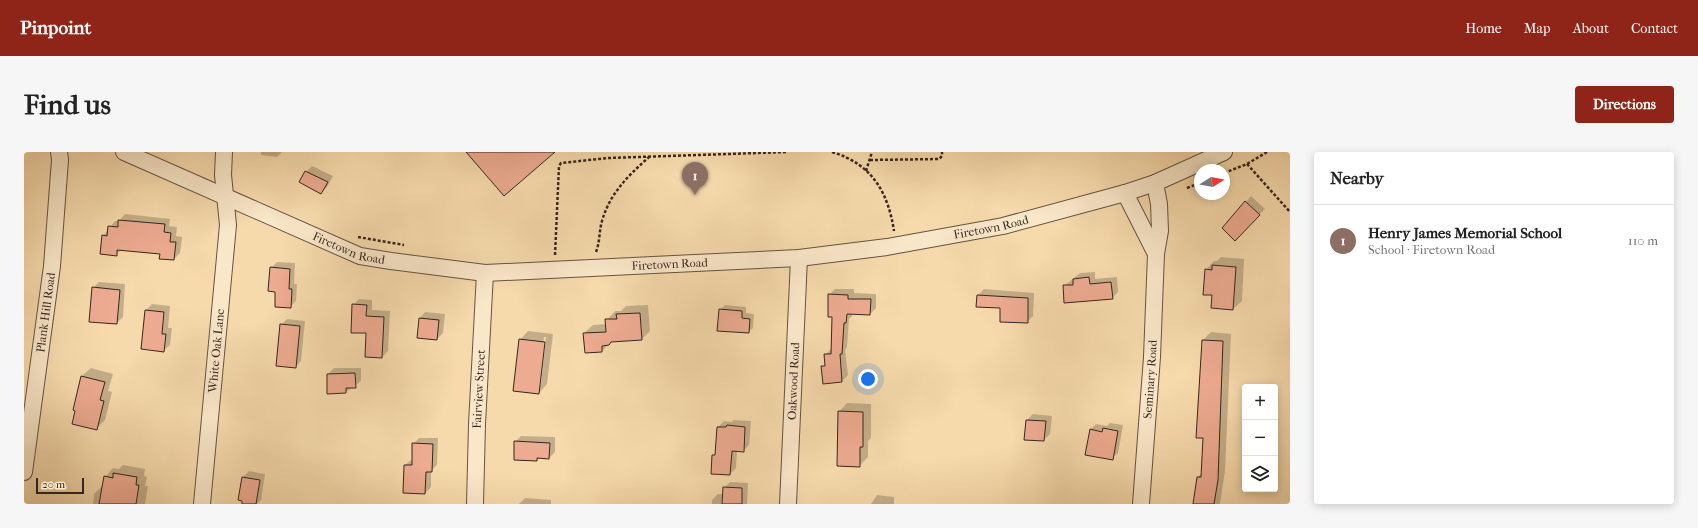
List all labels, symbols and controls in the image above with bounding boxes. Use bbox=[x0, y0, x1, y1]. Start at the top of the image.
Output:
text: Pinpoint bbox=[20, 17, 91, 39]
text: Home bbox=[1465, 20, 1502, 37]
text: Map bbox=[1524, 20, 1551, 37]
text: About bbox=[1573, 20, 1609, 37]
text: Contact bbox=[1631, 20, 1678, 37]
button: Directions bbox=[1575, 86, 1674, 123]
text: Find us bbox=[24, 88, 111, 121]
pin: 1 bbox=[682, 162, 708, 195]
north arrow bbox=[1194, 164, 1230, 200]
text: Nearby bbox=[1330, 168, 1384, 188]
street label: Firetown Road bbox=[952, 212, 1031, 242]
text: Henry James Memorial School bbox=[1368, 224, 1562, 242]
street label: Firetown Road bbox=[310, 229, 387, 267]
text: 1 bbox=[1341, 233, 1345, 248]
text: 110 m bbox=[1628, 233, 1658, 248]
text: School · Firetown Road bbox=[1368, 242, 1495, 257]
street label: Firetown Road bbox=[631, 255, 709, 273]
street label: Plank Hill Road bbox=[33, 271, 58, 353]
street label: White Oak Lane bbox=[205, 308, 227, 394]
street label: Seminary Road bbox=[1140, 339, 1160, 419]
street label: Oakwood Road bbox=[785, 341, 802, 420]
street label: Fairview Street bbox=[470, 348, 488, 429]
your location bbox=[858, 369, 878, 389]
map controls bbox=[1242, 384, 1278, 492]
button: + bbox=[1242, 384, 1278, 420]
button: − bbox=[1242, 420, 1278, 456]
button: layers bbox=[1242, 456, 1278, 492]
scale bar bbox=[36, 476, 84, 495]
text: 20 m bbox=[42, 478, 65, 491]

